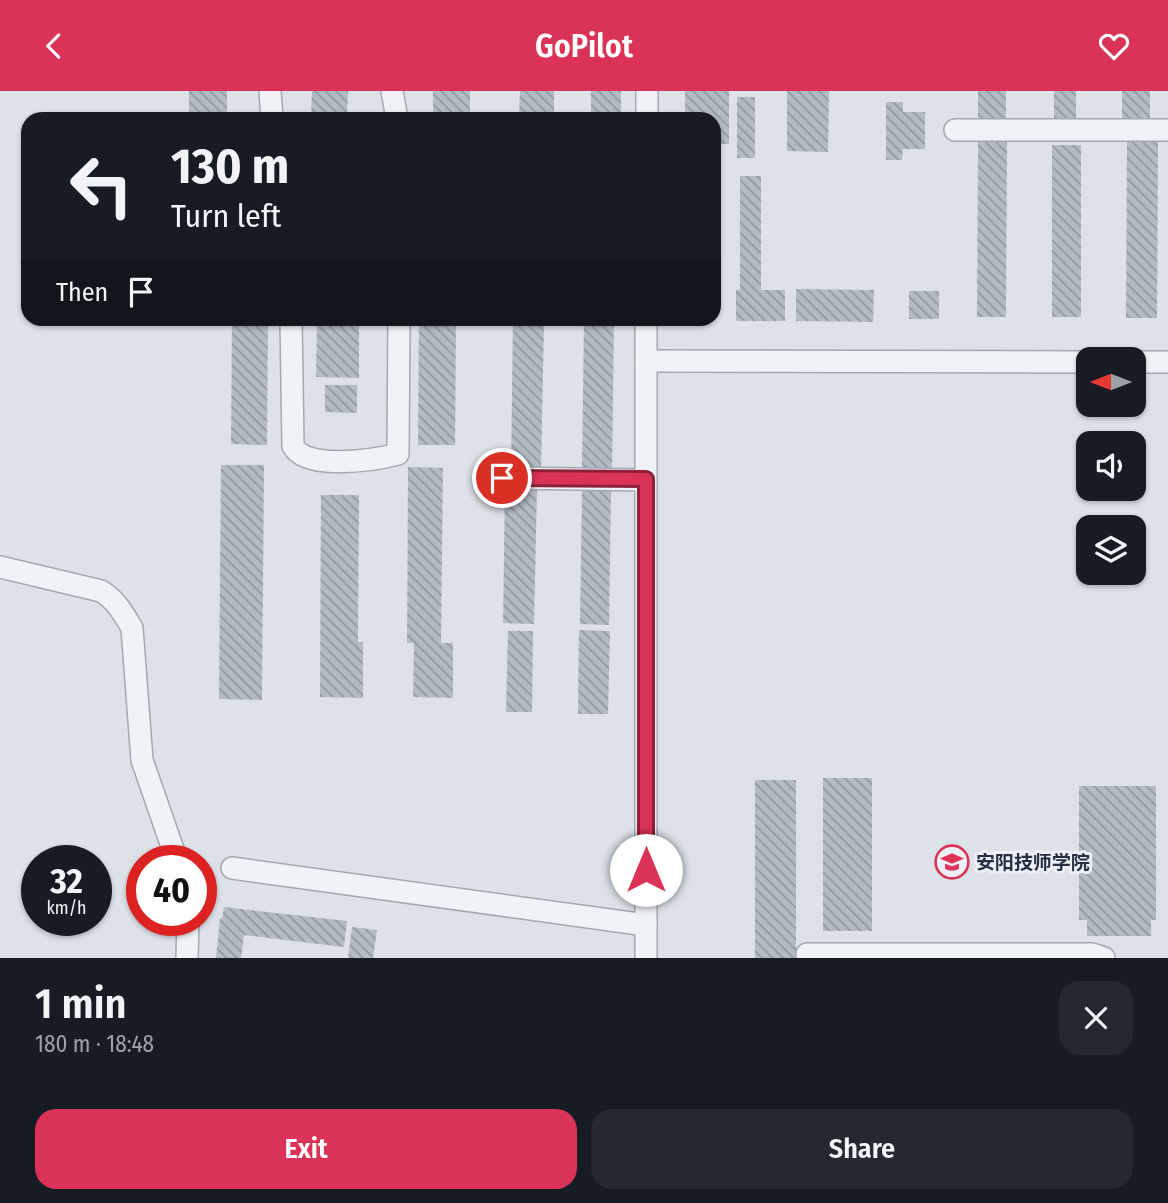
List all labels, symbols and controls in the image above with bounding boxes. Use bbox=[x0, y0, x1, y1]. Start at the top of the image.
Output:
icon: back bbox=[35, 27, 73, 65]
text: GoPilot bbox=[535, 27, 633, 65]
icon: heart bbox=[1095, 27, 1133, 65]
text: 130 m bbox=[171, 137, 289, 196]
icon: left bbox=[56, 140, 147, 231]
text: Turn left bbox=[171, 197, 281, 235]
icon: arrive bbox=[122, 273, 160, 311]
text: Then bbox=[56, 277, 108, 308]
north arrow bbox=[1076, 347, 1146, 417]
map controls bbox=[1076, 347, 1146, 585]
button: sound bbox=[1076, 431, 1146, 501]
pin bbox=[472, 448, 532, 508]
icon: arrive bbox=[483, 459, 521, 497]
button: layers bbox=[1076, 515, 1146, 585]
position arrow bbox=[609, 833, 683, 907]
school or university icon: 安阳技师学院 bbox=[933, 843, 971, 881]
speed limit sign: 40 bbox=[126, 845, 217, 936]
place label: 安阳技师学院 bbox=[976, 851, 1090, 874]
text: 32 bbox=[50, 860, 83, 902]
text: km/h bbox=[46, 897, 87, 919]
text: 1 min bbox=[35, 979, 126, 1029]
button: close bbox=[1059, 981, 1133, 1055]
text: 180 m · 18:48 bbox=[35, 1030, 154, 1058]
button: Exit bbox=[35, 1109, 577, 1189]
button: Share bbox=[591, 1109, 1133, 1189]

